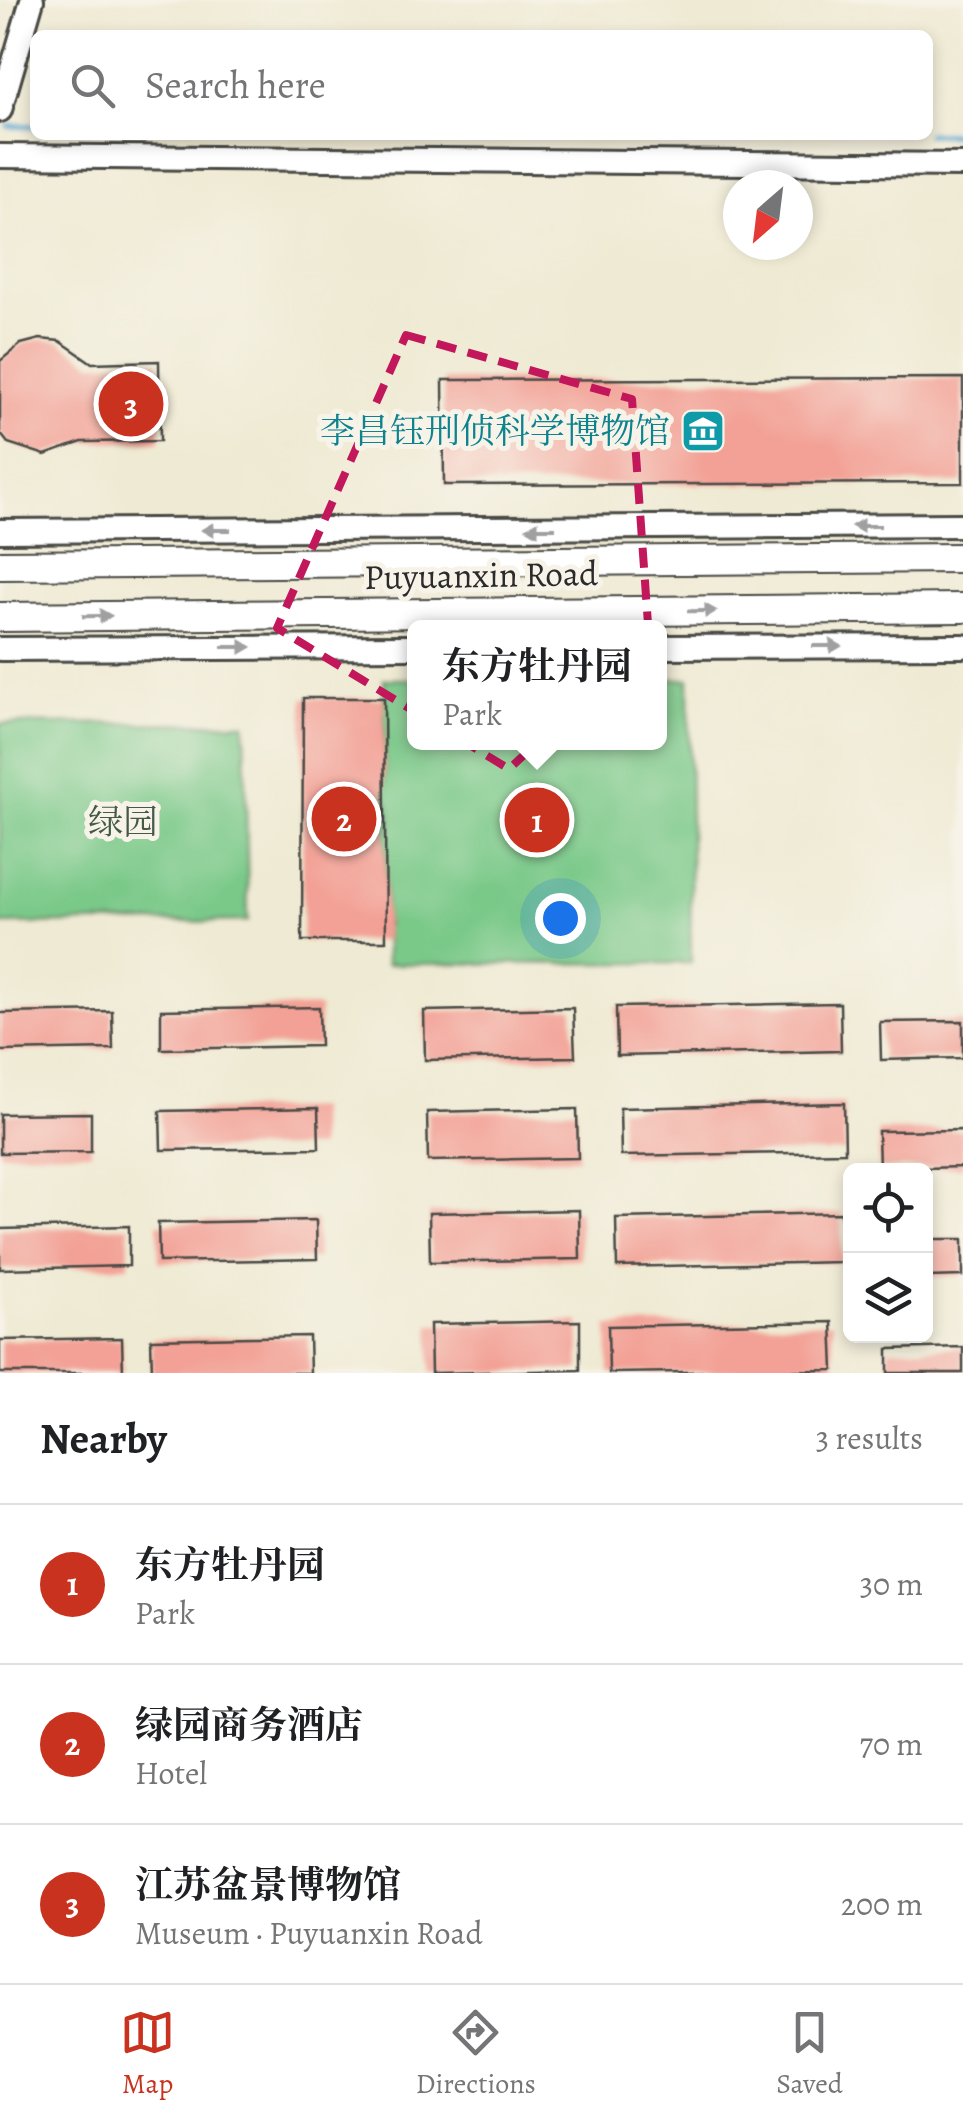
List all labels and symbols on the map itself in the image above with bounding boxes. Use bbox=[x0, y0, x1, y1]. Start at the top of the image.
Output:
north arrow bbox=[723, 170, 813, 260]
pin: 3 bbox=[98, 366, 164, 442]
place label: 李昌钰刑侦科学博物馆 bbox=[320, 407, 670, 455]
museum icon: 李昌钰刑侦科学博物馆 bbox=[680, 408, 726, 454]
one-way arrow bbox=[849, 518, 881, 534]
one-way arrow bbox=[524, 520, 556, 536]
one-way arrow bbox=[199, 522, 231, 538]
street label: Puyuanxin Road bbox=[364, 549, 598, 601]
one-way arrow bbox=[687, 602, 719, 618]
one-way arrow bbox=[82, 608, 114, 624]
one-way arrow bbox=[811, 638, 843, 654]
one-way arrow bbox=[222, 639, 254, 655]
pin: 2 bbox=[312, 782, 376, 856]
pin: 1 bbox=[504, 782, 570, 858]
park label: 绿园 bbox=[88, 798, 158, 846]
your location bbox=[535, 893, 586, 944]

